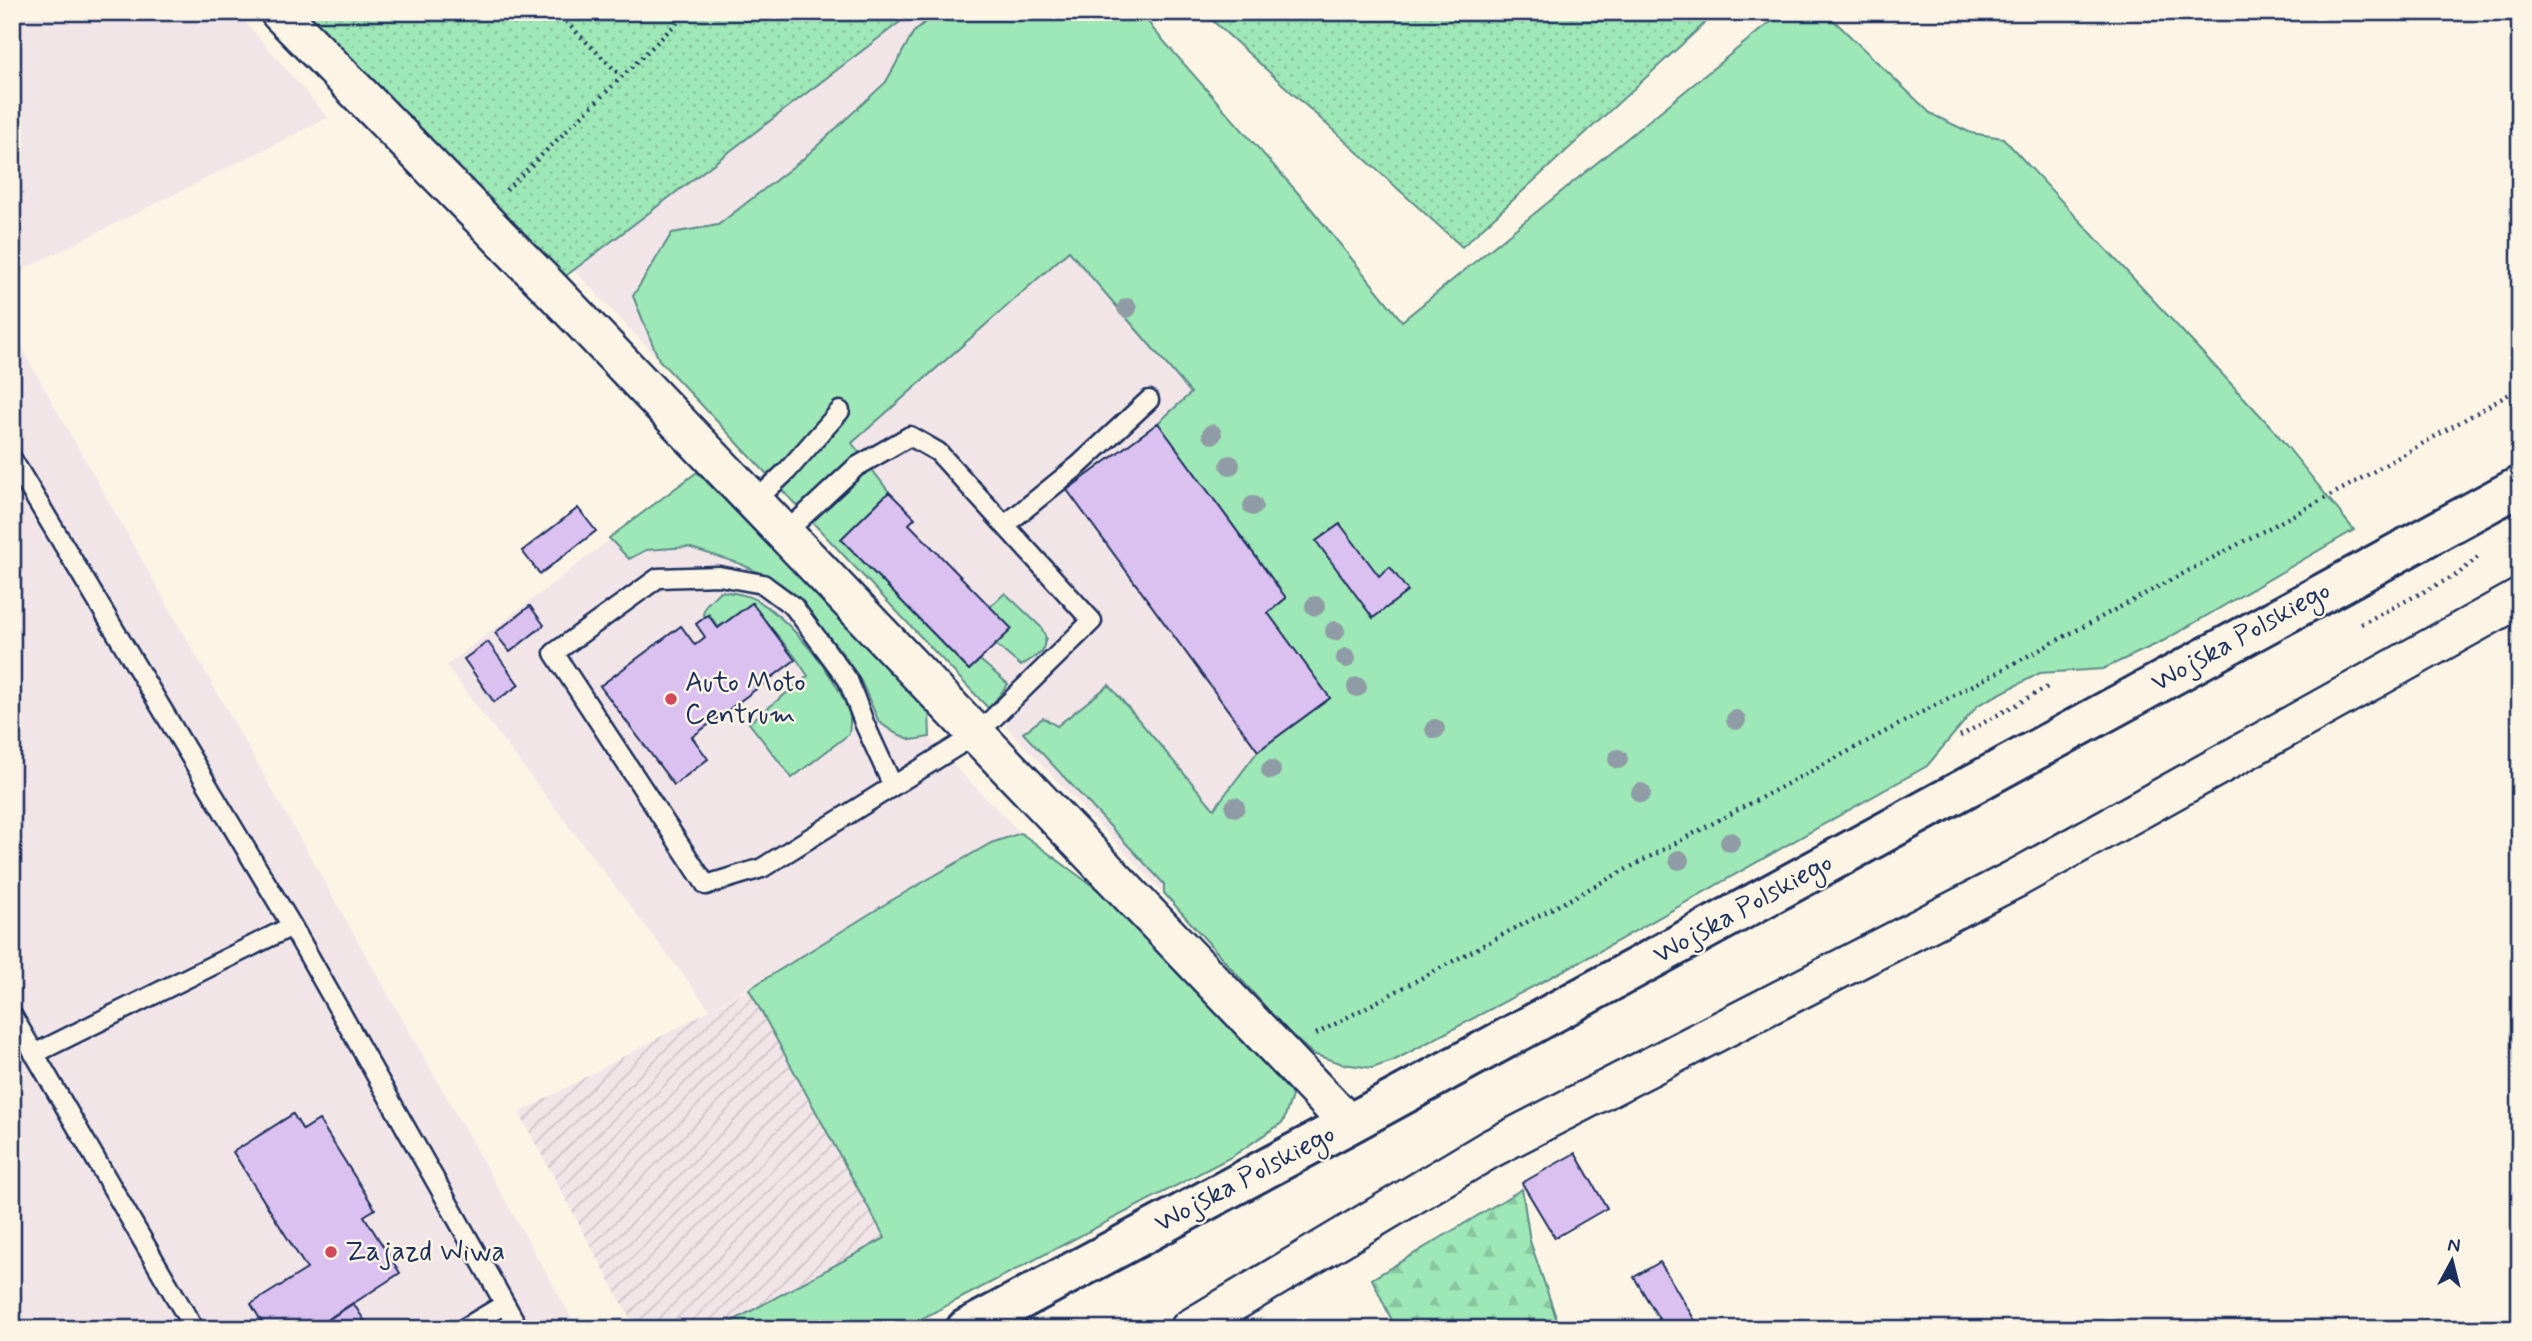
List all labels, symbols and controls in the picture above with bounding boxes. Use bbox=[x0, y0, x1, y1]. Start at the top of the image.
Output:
street label: Wojska Polskiego bbox=[2145, 572, 2338, 703]
place label: Auto Moto Centrum bbox=[685, 665, 806, 734]
marker: Auto Moto Centrum bbox=[663, 691, 679, 707]
street label: Wojska Polskiego bbox=[1647, 844, 1840, 975]
street label: Wojska Polskiego bbox=[1148, 1116, 1343, 1244]
north arrow bbox=[2416, 1226, 2486, 1296]
text: N bbox=[2446, 1232, 2462, 1259]
place label: Zajazd Wiwa bbox=[345, 1234, 505, 1271]
marker: Zajazd Wiwa bbox=[323, 1244, 339, 1260]

